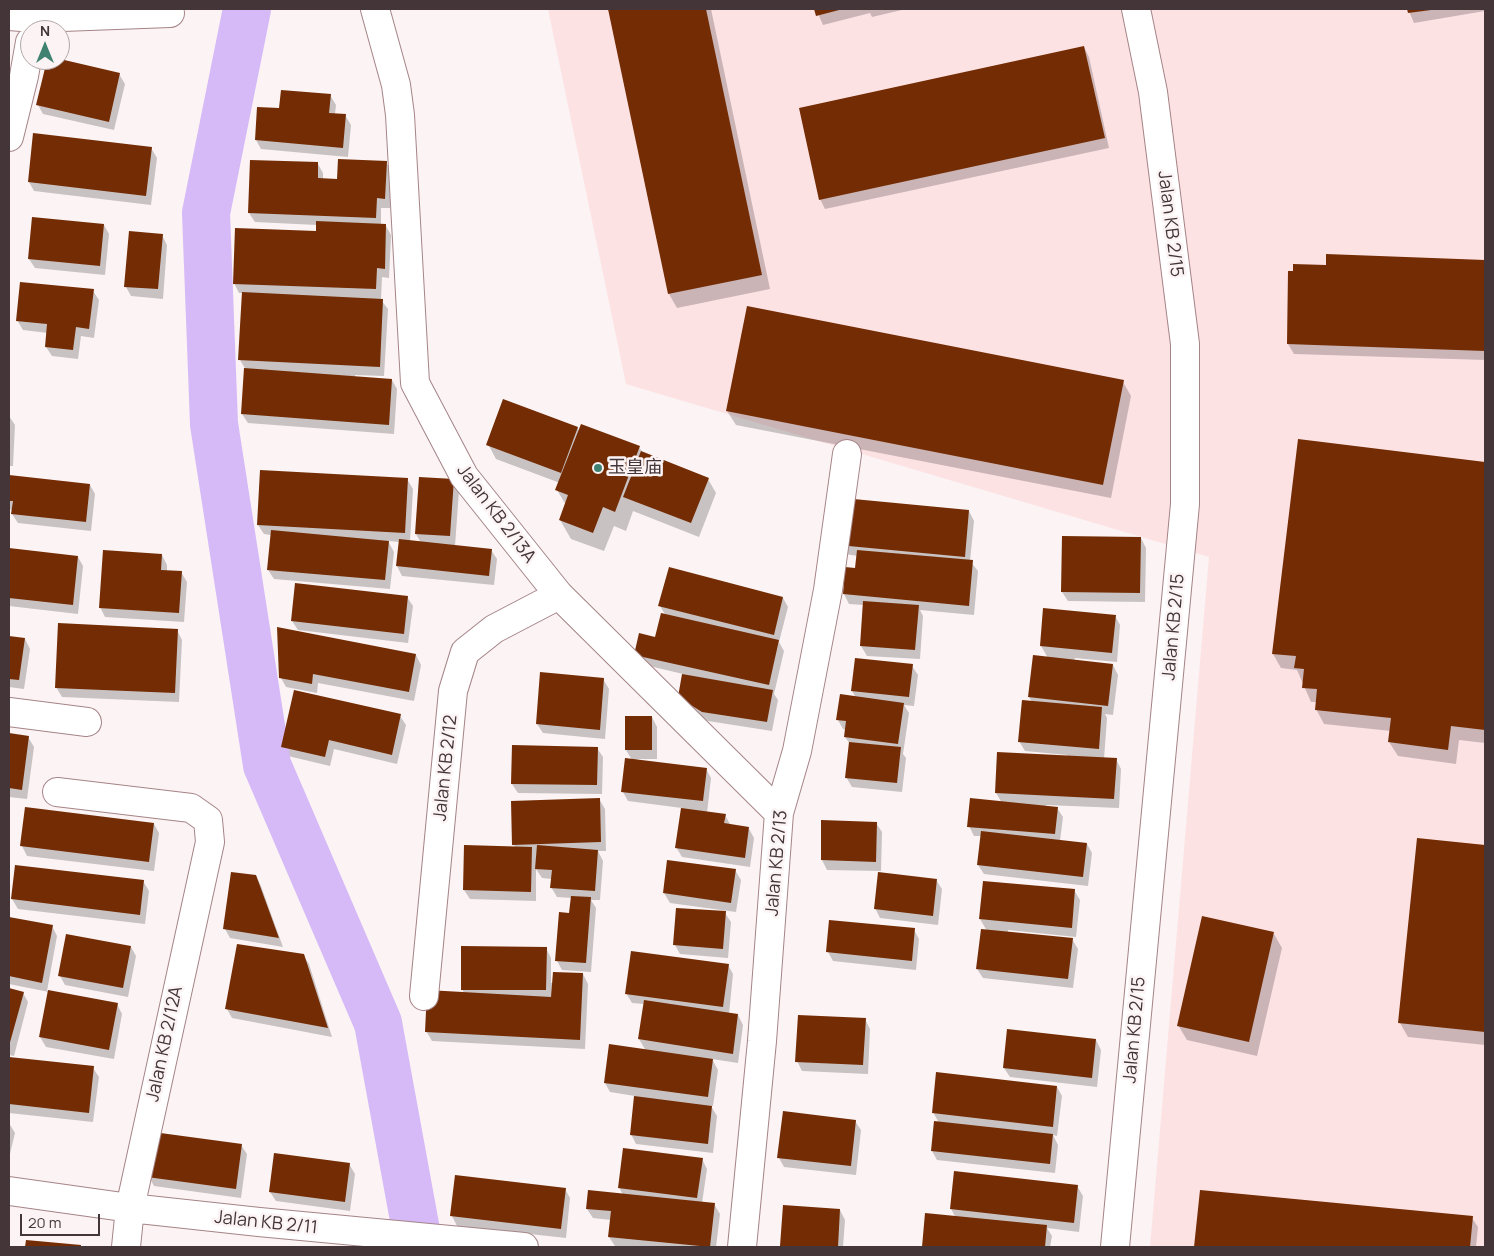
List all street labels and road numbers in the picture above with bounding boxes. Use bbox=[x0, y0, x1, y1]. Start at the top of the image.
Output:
street label: Jalan KB 2/15 bbox=[1153, 170, 1187, 278]
street label: Jalan KB 2/13A bbox=[452, 460, 540, 568]
street label: Jalan KB 2/15 bbox=[1159, 573, 1189, 681]
street label: Jalan KB 2/12 bbox=[430, 714, 462, 822]
street label: Jalan KB 2/13 bbox=[762, 809, 792, 917]
street label: Jalan KB 2/15 bbox=[1120, 976, 1150, 1084]
street label: Jalan KB 2/12A bbox=[142, 984, 188, 1104]
street label: Jalan KB 2/11 bbox=[213, 1207, 319, 1239]

